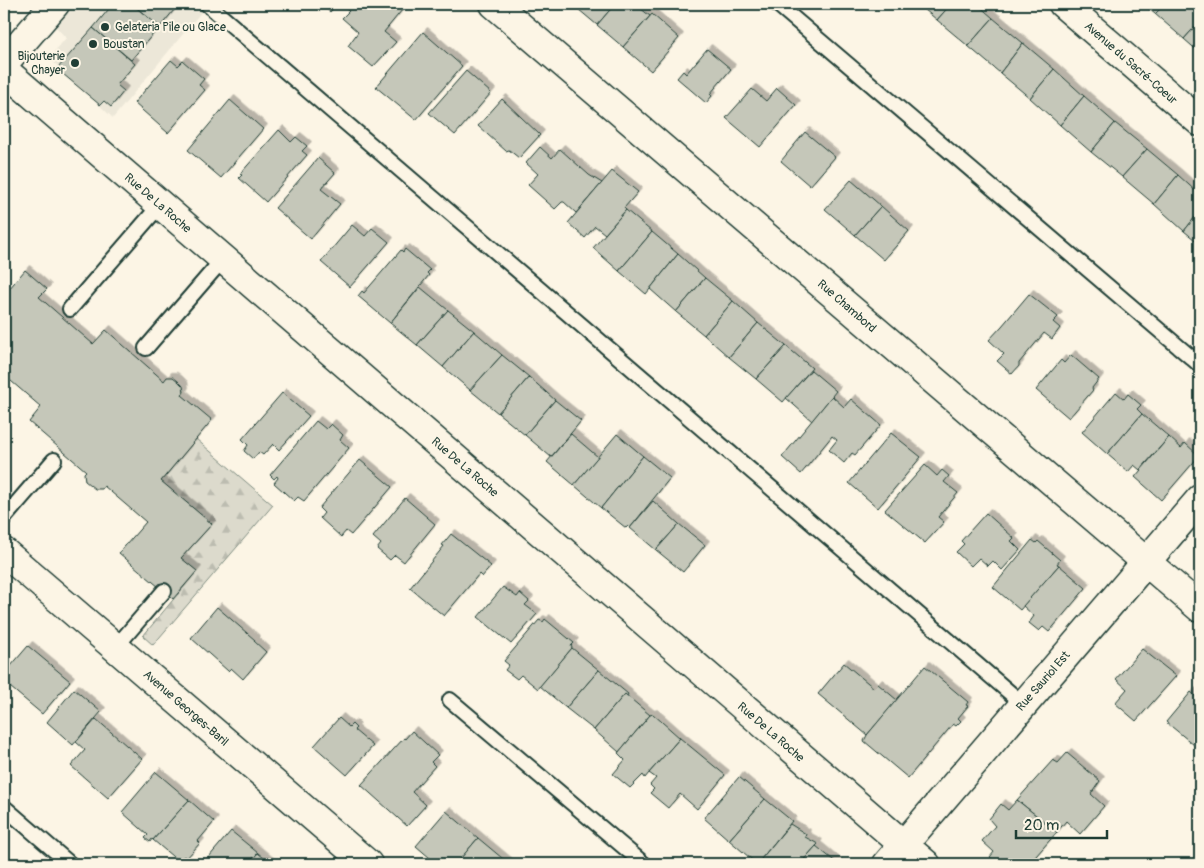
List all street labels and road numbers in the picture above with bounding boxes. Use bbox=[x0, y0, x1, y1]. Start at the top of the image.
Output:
street label: Avenue du Sacré-Coeur bbox=[1081, 19, 1181, 108]
street label: Rue De La Roche bbox=[121, 170, 194, 236]
street label: Rue Chambord bbox=[814, 277, 879, 336]
street label: Rue De La Roche bbox=[428, 434, 501, 500]
street label: Rue Sauriol Est bbox=[1013, 648, 1074, 714]
street label: Avenue Georges-Baril bbox=[140, 667, 232, 750]
street label: Rue De La Roche bbox=[734, 699, 807, 765]

